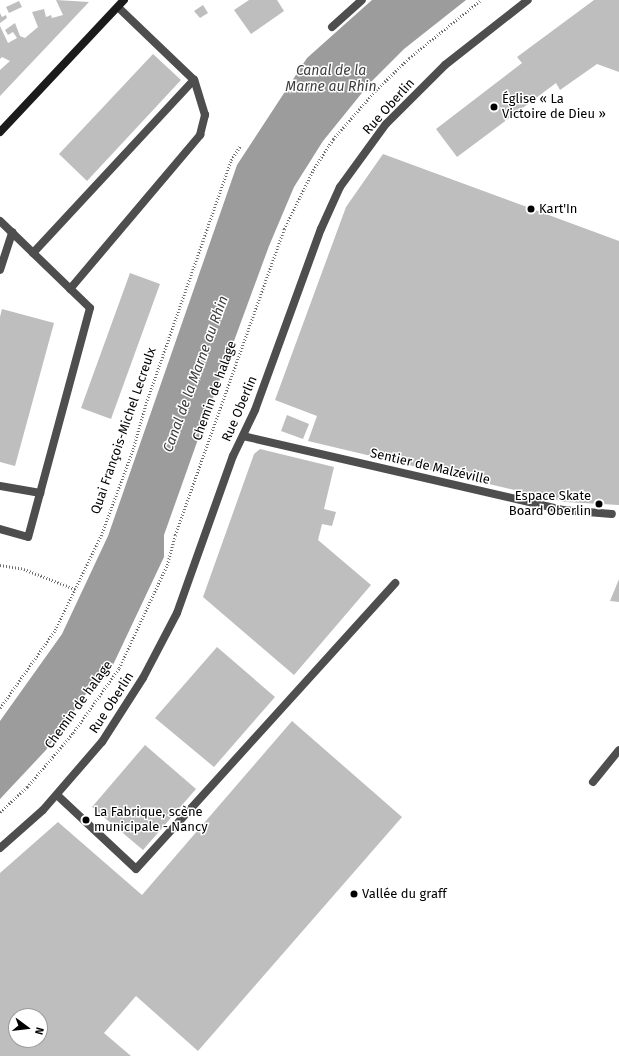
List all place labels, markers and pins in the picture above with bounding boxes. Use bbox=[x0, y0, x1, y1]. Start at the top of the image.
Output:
place label: Église « La Victoire de Dieu » bbox=[502, 92, 606, 123]
marker: Église « La Victoire de Dieu » bbox=[489, 102, 499, 112]
place label: Kart'In bbox=[539, 201, 577, 217]
marker: Kart'In bbox=[526, 204, 536, 214]
place label: Espace Skate Board Oberlin bbox=[509, 489, 591, 520]
marker: Espace Skate Board Oberlin bbox=[594, 499, 604, 509]
place label: La Fabrique, scène municipale - Nancy bbox=[94, 805, 208, 836]
marker: La Fabrique, scène municipale - Nancy bbox=[81, 815, 91, 825]
place label: Vallée du graff bbox=[362, 886, 447, 902]
marker: Vallée du graff bbox=[349, 889, 359, 899]

